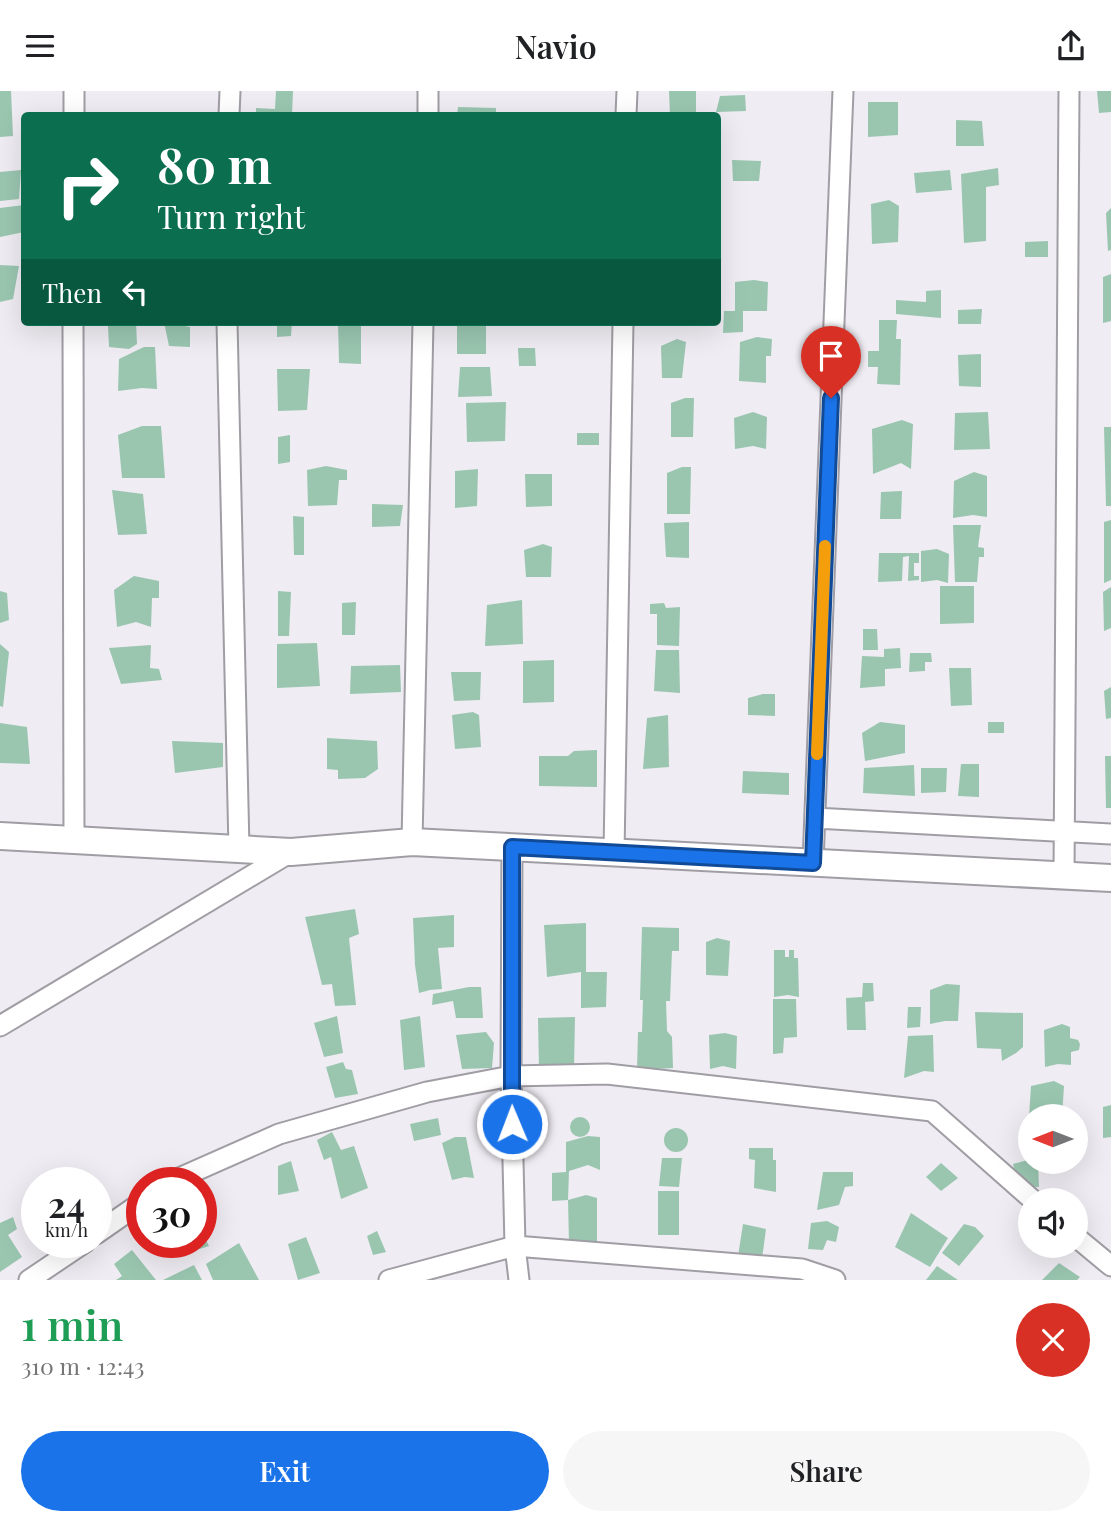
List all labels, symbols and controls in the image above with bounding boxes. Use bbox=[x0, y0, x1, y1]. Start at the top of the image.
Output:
text: Navio bbox=[514, 24, 597, 67]
icon: menu bbox=[21, 27, 59, 65]
icon: share bbox=[1052, 27, 1090, 65]
text: 80 m bbox=[157, 131, 272, 196]
icon: right bbox=[42, 140, 133, 231]
text: Turn right bbox=[157, 194, 305, 237]
icon: left bbox=[116, 273, 154, 311]
text: Then bbox=[42, 275, 102, 310]
pin bbox=[801, 326, 861, 398]
icon: arrive bbox=[812, 337, 850, 375]
position arrow bbox=[475, 1087, 549, 1161]
north arrow bbox=[1018, 1104, 1088, 1174]
map controls bbox=[1018, 1104, 1088, 1258]
speed limit sign: 30 bbox=[126, 1167, 217, 1258]
text: 24 bbox=[48, 1180, 85, 1227]
button: sound bbox=[1018, 1188, 1088, 1258]
text: km/h bbox=[45, 1218, 88, 1242]
text: 1 min bbox=[21, 1296, 123, 1352]
button: close bbox=[1016, 1303, 1090, 1377]
text: 310 m · 12:43 bbox=[21, 1350, 144, 1381]
button: Exit bbox=[21, 1431, 549, 1511]
button: Share bbox=[563, 1431, 1090, 1511]

